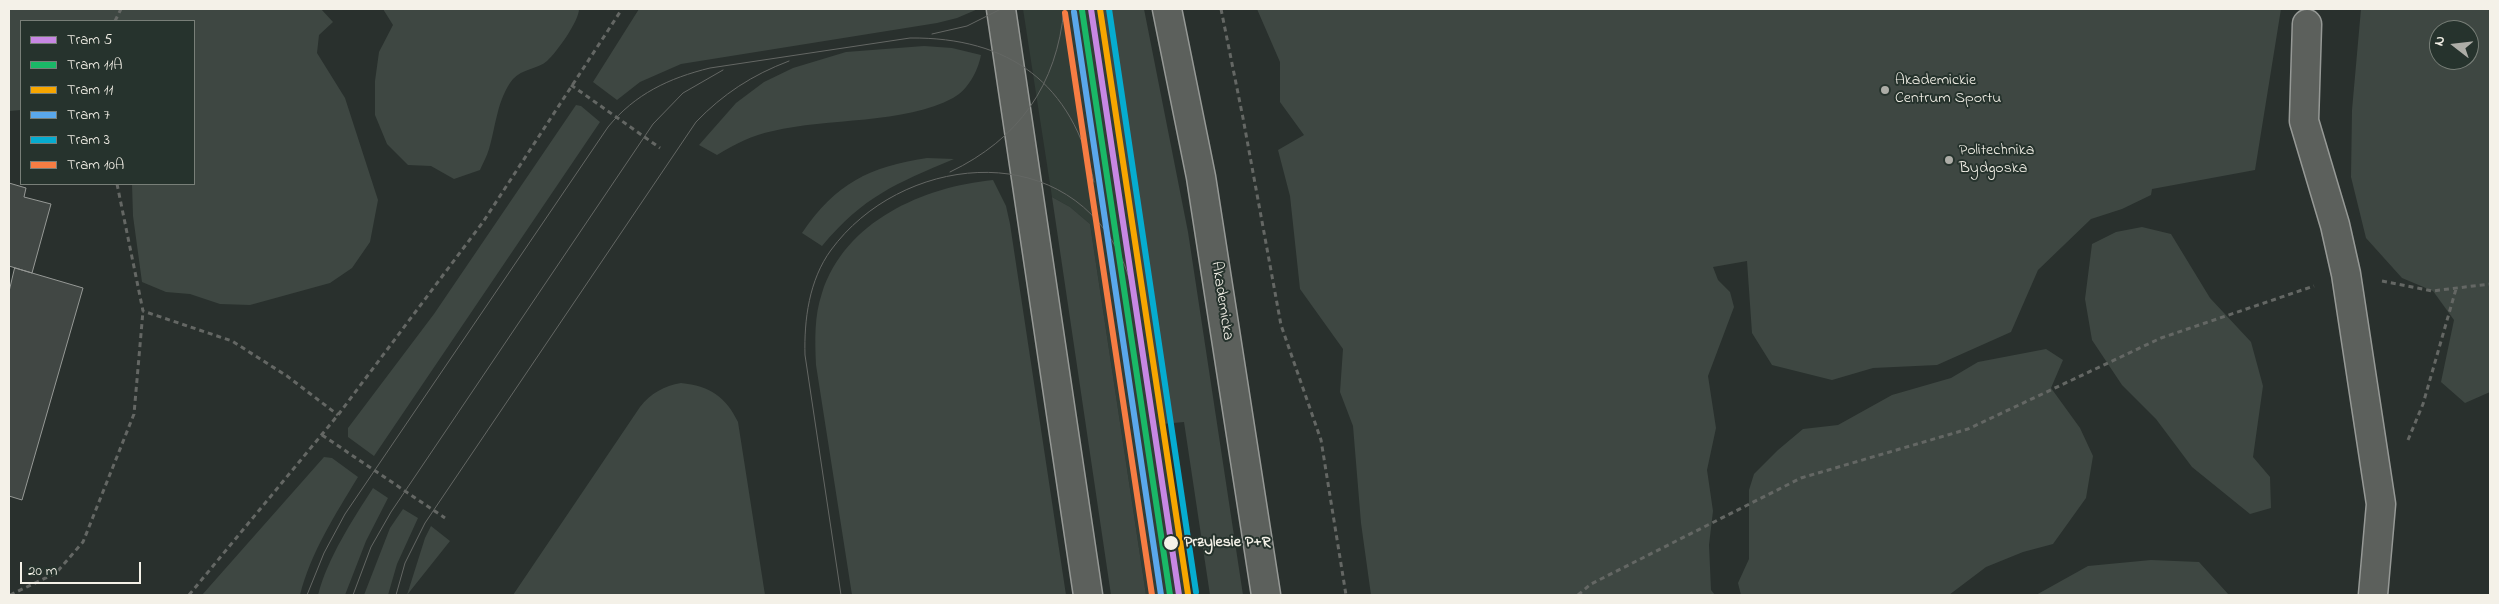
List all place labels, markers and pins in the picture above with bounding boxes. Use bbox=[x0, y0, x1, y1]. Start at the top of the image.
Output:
place label: Akademickie Centrum Sportu bbox=[1895, 71, 2001, 109]
marker: Akademickie Centrum Sportu bbox=[1879, 84, 1891, 96]
place label: Politechnika Bydgoska bbox=[1959, 141, 2034, 179]
marker: Politechnika Bydgoska bbox=[1943, 154, 1955, 166]
place label: Przylesie P+R bbox=[1184, 533, 1271, 553]
marker: Przylesie P+R bbox=[1162, 534, 1180, 552]

